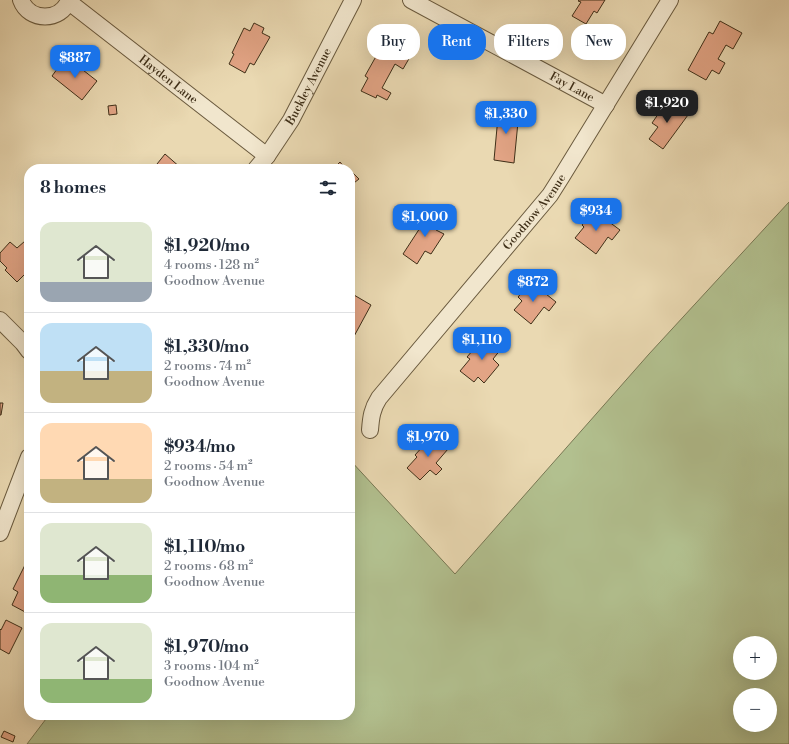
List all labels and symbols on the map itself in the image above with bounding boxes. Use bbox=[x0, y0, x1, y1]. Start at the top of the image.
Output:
pin: $887 bbox=[51, 45, 99, 79]
street label: Buckley Avenue bbox=[282, 45, 334, 129]
street label: Hayden Lane bbox=[136, 52, 201, 107]
street label: Fay Lane bbox=[547, 69, 597, 105]
pin: $1,920 bbox=[634, 90, 700, 124]
pin: $1,330 bbox=[473, 101, 539, 135]
street label: Goodnow Avenue bbox=[499, 171, 569, 253]
pin: $934 bbox=[572, 198, 620, 232]
pin: $1,000 bbox=[392, 204, 458, 238]
pin: $872 bbox=[509, 269, 557, 303]
pin: $1,110 bbox=[449, 327, 515, 361]
pin: $1,970 bbox=[395, 424, 461, 458]

